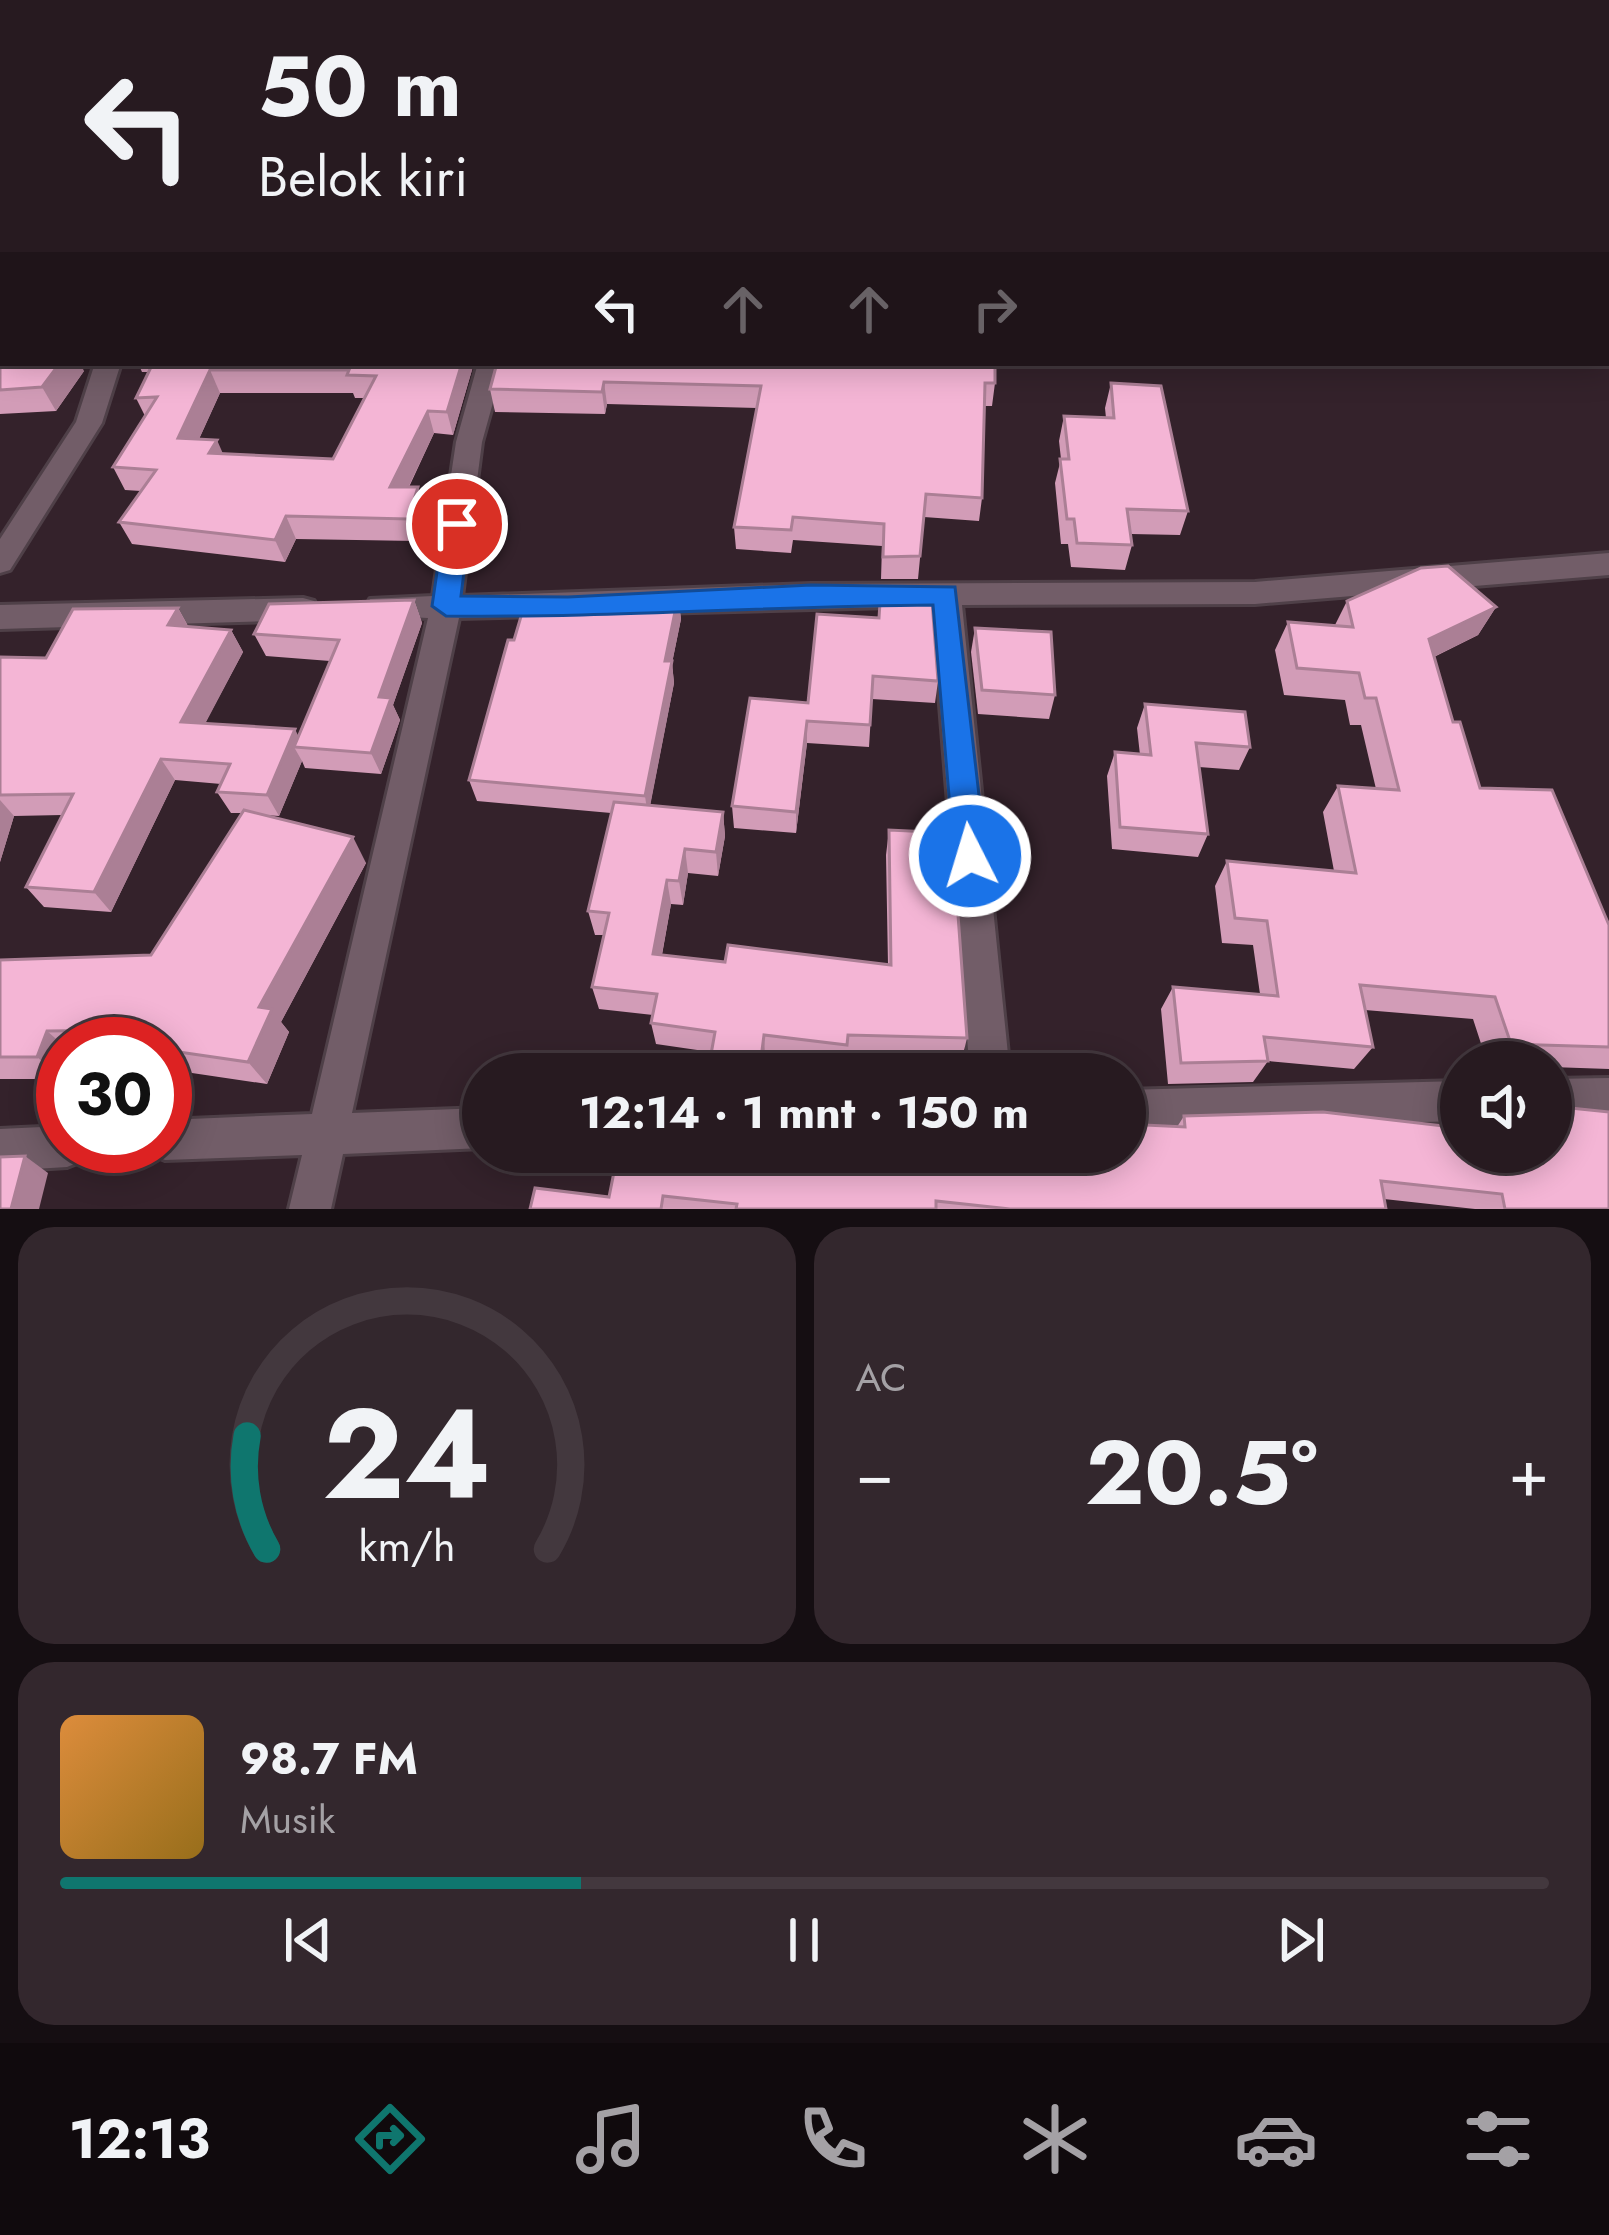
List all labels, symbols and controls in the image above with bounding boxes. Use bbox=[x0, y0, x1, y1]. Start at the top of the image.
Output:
text: 50 m bbox=[258, 26, 462, 148]
icon: left bbox=[60, 48, 216, 204]
text: Belok kiri bbox=[258, 138, 468, 216]
icon: left bbox=[584, 276, 650, 342]
icon: ahead bbox=[710, 276, 776, 342]
icon: ahead bbox=[836, 276, 902, 342]
icon: right bbox=[962, 276, 1028, 342]
pin bbox=[406, 473, 508, 575]
icon: arrive bbox=[424, 491, 490, 557]
position arrow bbox=[907, 793, 1033, 919]
speed limit sign: 30 bbox=[36, 1017, 192, 1173]
map controls bbox=[1440, 1041, 1572, 1173]
button: sound bbox=[1440, 1041, 1572, 1173]
text: 12:14 · 1 mnt · 150 m bbox=[579, 1080, 1029, 1145]
text: AC bbox=[856, 1349, 907, 1406]
text: 24 bbox=[322, 1364, 491, 1545]
text: 20.5° bbox=[1085, 1408, 1318, 1538]
text: − bbox=[856, 1425, 894, 1521]
text: + bbox=[1508, 1425, 1549, 1521]
text: km/h bbox=[358, 1514, 455, 1576]
text: 98.7 FM bbox=[240, 1726, 418, 1791]
text: Musik bbox=[240, 1791, 335, 1848]
icon: previous bbox=[275, 1907, 341, 1973]
icon: pause bbox=[771, 1907, 837, 1973]
icon: next bbox=[1268, 1907, 1334, 1973]
icon: directions bbox=[348, 2097, 432, 2181]
icon: music bbox=[569, 2097, 653, 2181]
icon: phone bbox=[791, 2097, 875, 2181]
icon: climate bbox=[1013, 2097, 1097, 2181]
icon: car bbox=[1234, 2097, 1318, 2181]
icon: filters bbox=[1456, 2097, 1540, 2181]
text: 12:13 bbox=[69, 2100, 210, 2178]

